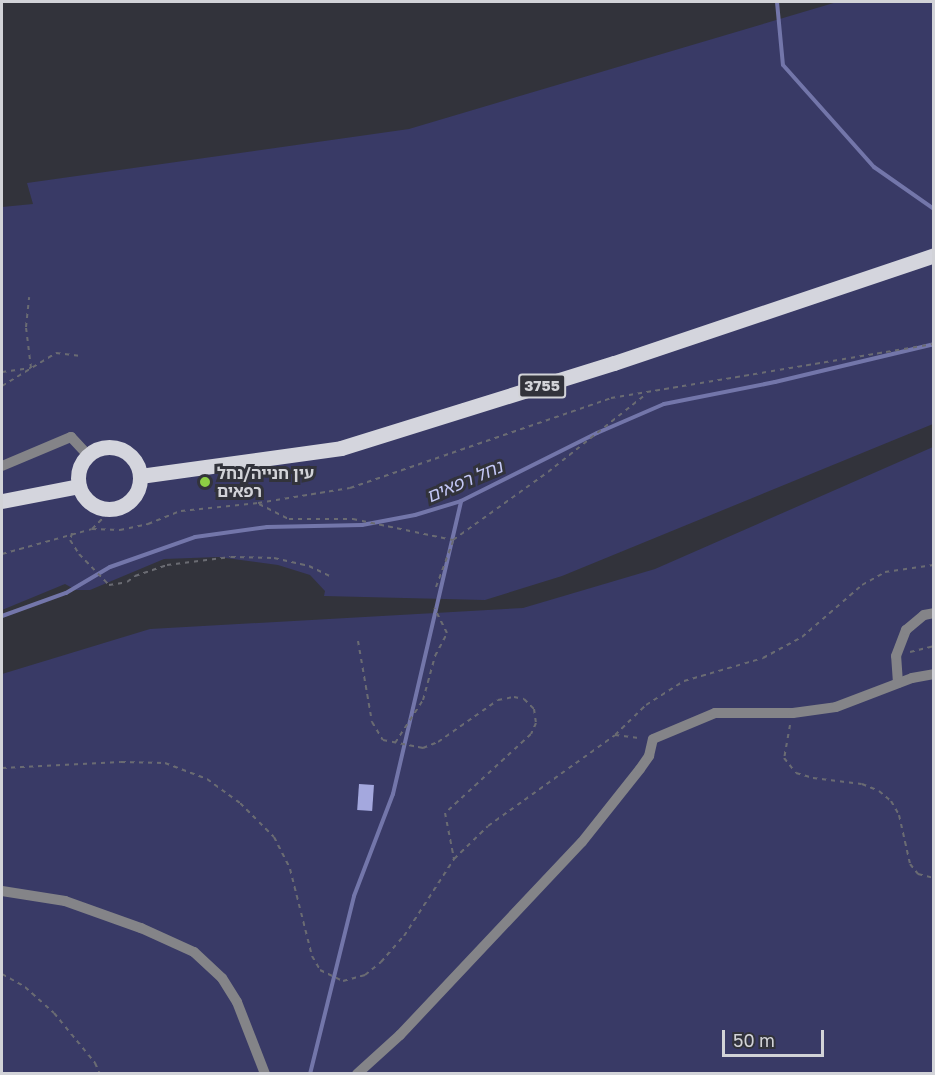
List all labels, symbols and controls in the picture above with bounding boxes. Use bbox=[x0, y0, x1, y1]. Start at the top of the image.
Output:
road number: 3755 bbox=[518, 374, 566, 398]
water label: נחל רפאים bbox=[423, 455, 505, 507]
place label: עין חנייה/נחל רפאים bbox=[217, 463, 314, 501]
marker: עין חנייה/נחל רפאים bbox=[198, 475, 212, 489]
scale bar bbox=[725, 1018, 827, 1056]
text: 50 m bbox=[733, 1029, 775, 1051]

